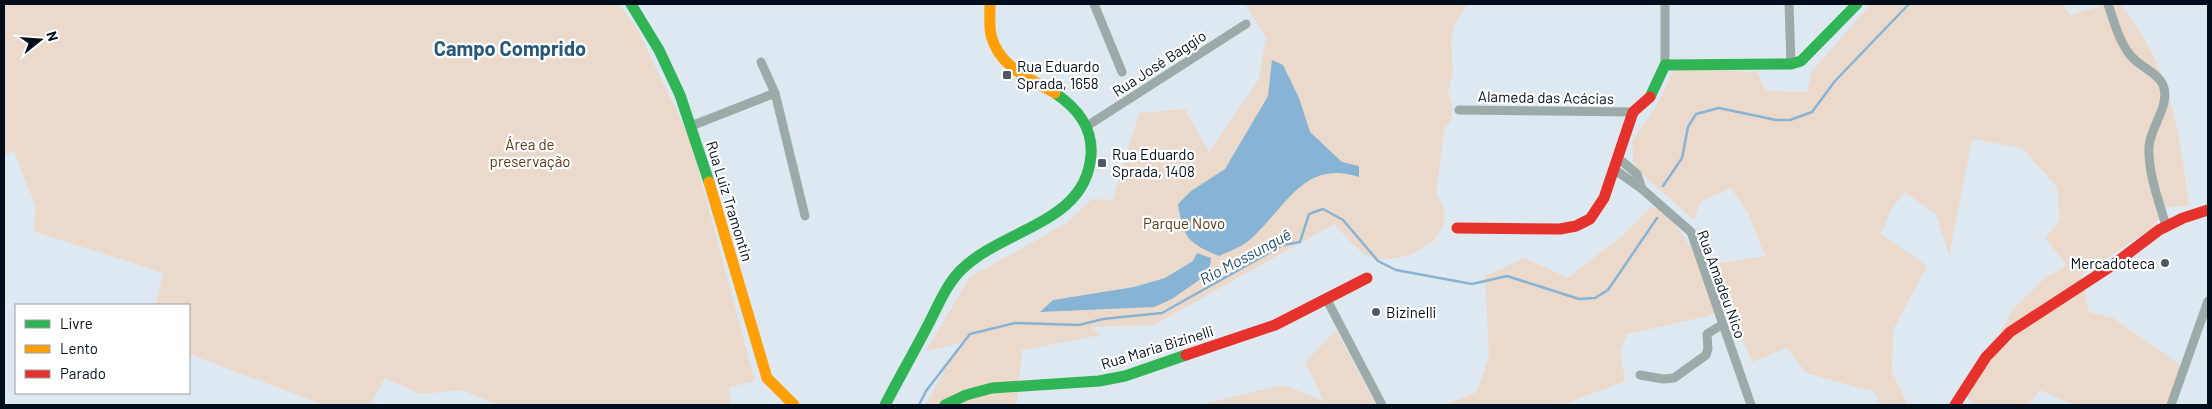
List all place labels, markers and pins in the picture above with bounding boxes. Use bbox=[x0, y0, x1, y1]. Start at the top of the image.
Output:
place label: Rua Eduardo Sprada, 1658 bbox=[1017, 57, 1100, 92]
marker: Rua Eduardo Sprada, 1658 bbox=[1001, 69, 1013, 81]
place label: Rua Eduardo Sprada, 1408 bbox=[1112, 145, 1195, 180]
marker: Rua Eduardo Sprada, 1408 bbox=[1096, 157, 1108, 169]
place label: Mercadoteca bbox=[2070, 254, 2155, 272]
marker: Mercadoteca bbox=[2159, 257, 2171, 269]
place label: Bizinelli bbox=[1386, 303, 1436, 321]
marker: Bizinelli bbox=[1370, 306, 1382, 318]

